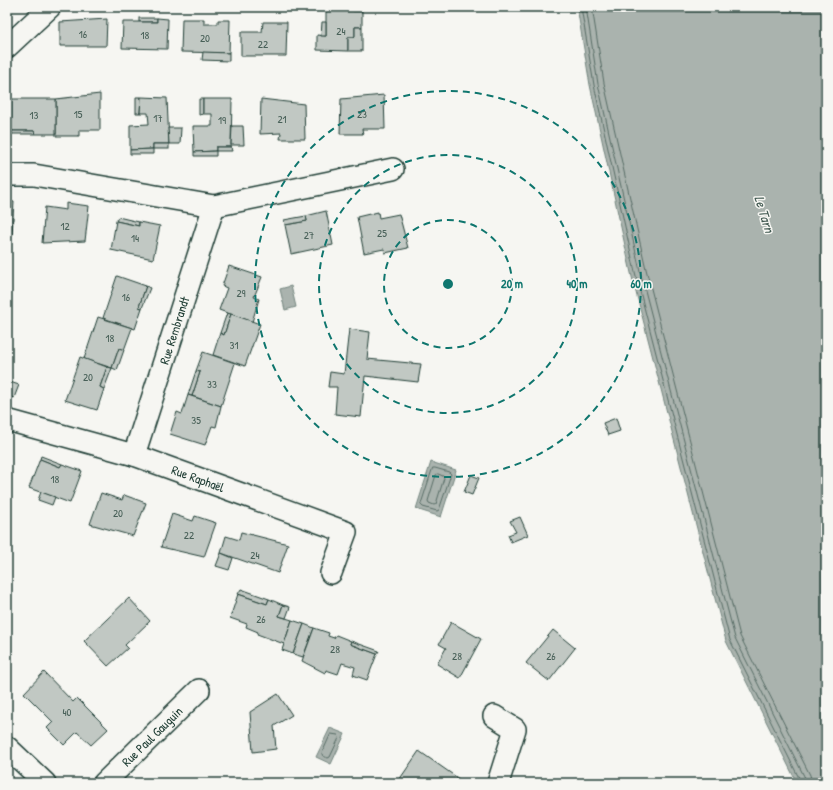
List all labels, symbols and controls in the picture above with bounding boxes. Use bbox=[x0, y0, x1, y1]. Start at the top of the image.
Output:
house number: 24 bbox=[336, 24, 346, 38]
house number: 16 bbox=[79, 27, 88, 41]
house number: 18 bbox=[141, 28, 150, 42]
house number: 20 bbox=[200, 31, 210, 45]
house number: 22 bbox=[258, 37, 268, 51]
house number: 15 bbox=[74, 107, 83, 121]
house number: 23 bbox=[357, 107, 367, 121]
house number: 13 bbox=[30, 108, 39, 122]
house number: 17 bbox=[153, 111, 163, 125]
house number: 21 bbox=[277, 112, 287, 126]
house number: 19 bbox=[218, 113, 226, 127]
water label: Le Tarn bbox=[750, 193, 780, 236]
house number: 12 bbox=[60, 219, 70, 233]
house number: 25 bbox=[377, 226, 387, 240]
house number: 27 bbox=[304, 228, 314, 242]
house number: 14 bbox=[131, 231, 139, 245]
text: 20 m bbox=[501, 275, 523, 292]
text: 40 m bbox=[567, 275, 587, 292]
text: 60 m bbox=[630, 275, 652, 292]
centre of rings bbox=[441, 277, 455, 291]
house number: 29 bbox=[236, 286, 246, 300]
house number: 16 bbox=[122, 290, 131, 304]
street label: Rue Rembrandt bbox=[155, 294, 194, 366]
house number: 18 bbox=[106, 331, 115, 345]
house number: 31 bbox=[230, 338, 238, 352]
house number: 20 bbox=[83, 370, 93, 384]
house number: 33 bbox=[207, 377, 217, 391]
house number: 35 bbox=[191, 413, 201, 427]
street label: Rue Raphaël bbox=[169, 460, 228, 496]
house number: 18 bbox=[51, 472, 60, 486]
house number: 20 bbox=[113, 506, 123, 520]
house number: 22 bbox=[184, 528, 194, 542]
house number: 24 bbox=[250, 548, 260, 562]
house number: 26 bbox=[256, 612, 266, 626]
house number: 28 bbox=[330, 642, 340, 656]
house number: 28 bbox=[452, 649, 462, 663]
house number: 26 bbox=[546, 649, 556, 663]
street label: Rue Paul Gauguin bbox=[117, 702, 186, 770]
house number: 40 bbox=[62, 705, 72, 719]

